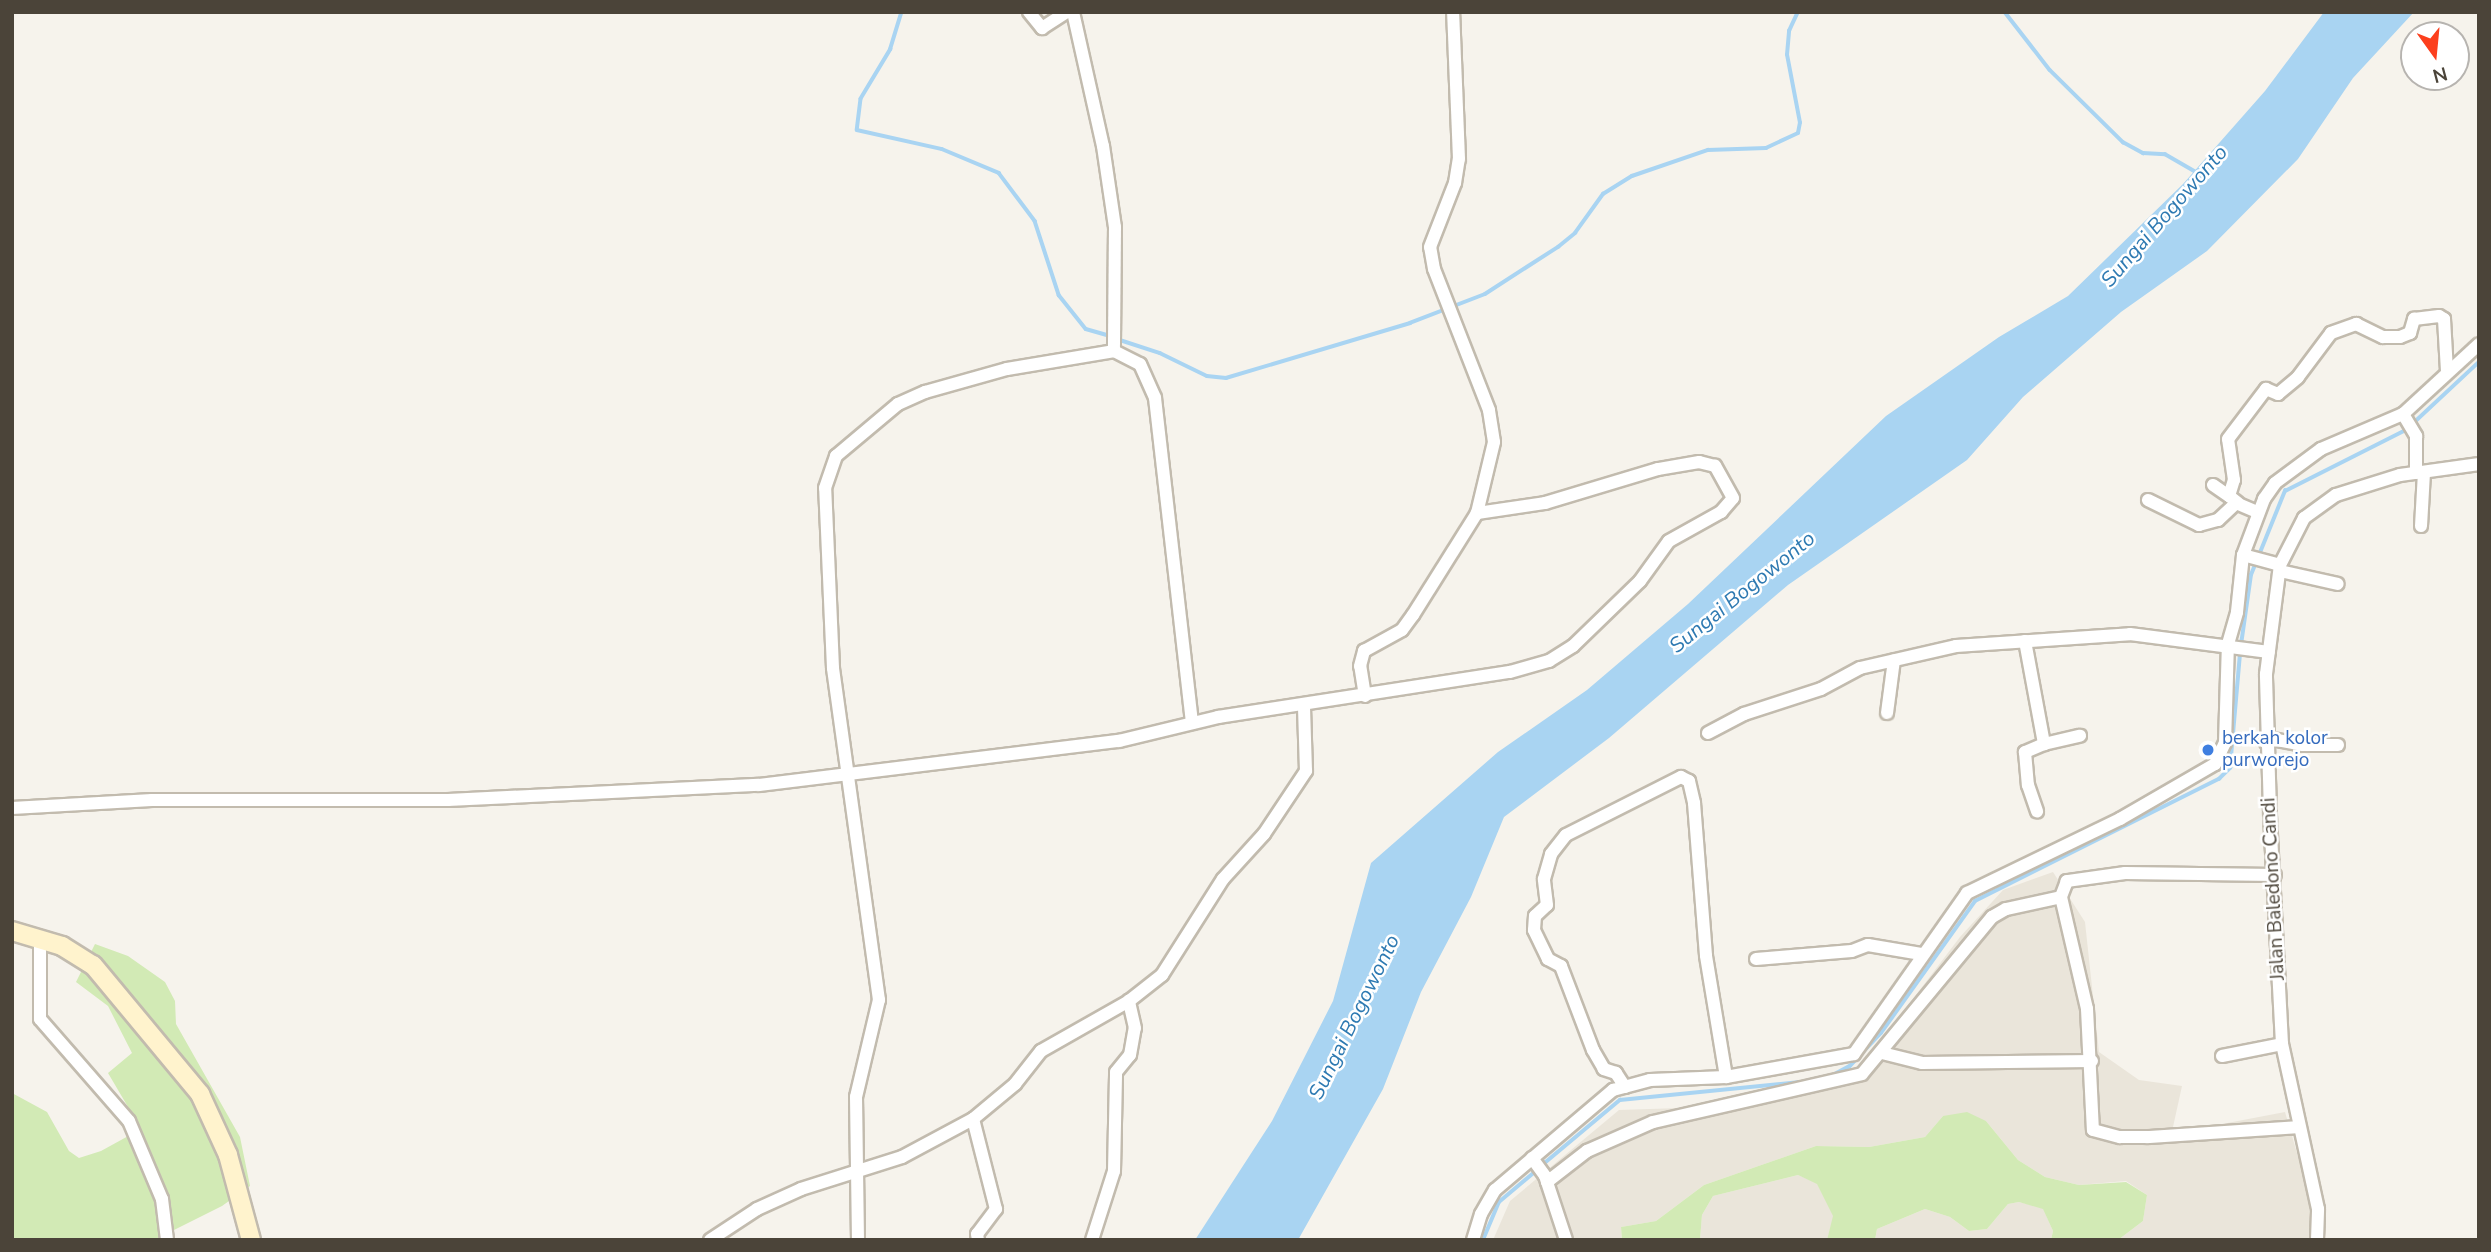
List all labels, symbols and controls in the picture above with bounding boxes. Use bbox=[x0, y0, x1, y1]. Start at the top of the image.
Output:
north arrow bbox=[2400, 21, 2470, 91]
text: N bbox=[2430, 60, 2450, 89]
water label: Sungai Bogowonto bbox=[2095, 140, 2233, 292]
water label: Sungai Bogowonto bbox=[1664, 526, 1820, 658]
place label: berkah kolor purworejo bbox=[2222, 728, 2328, 772]
marker: berkah kolor purworejo bbox=[2200, 742, 2216, 758]
street label: Jalan Baledono Candi bbox=[2258, 797, 2290, 981]
water label: Sungai Bogowonto bbox=[1303, 931, 1405, 1103]

